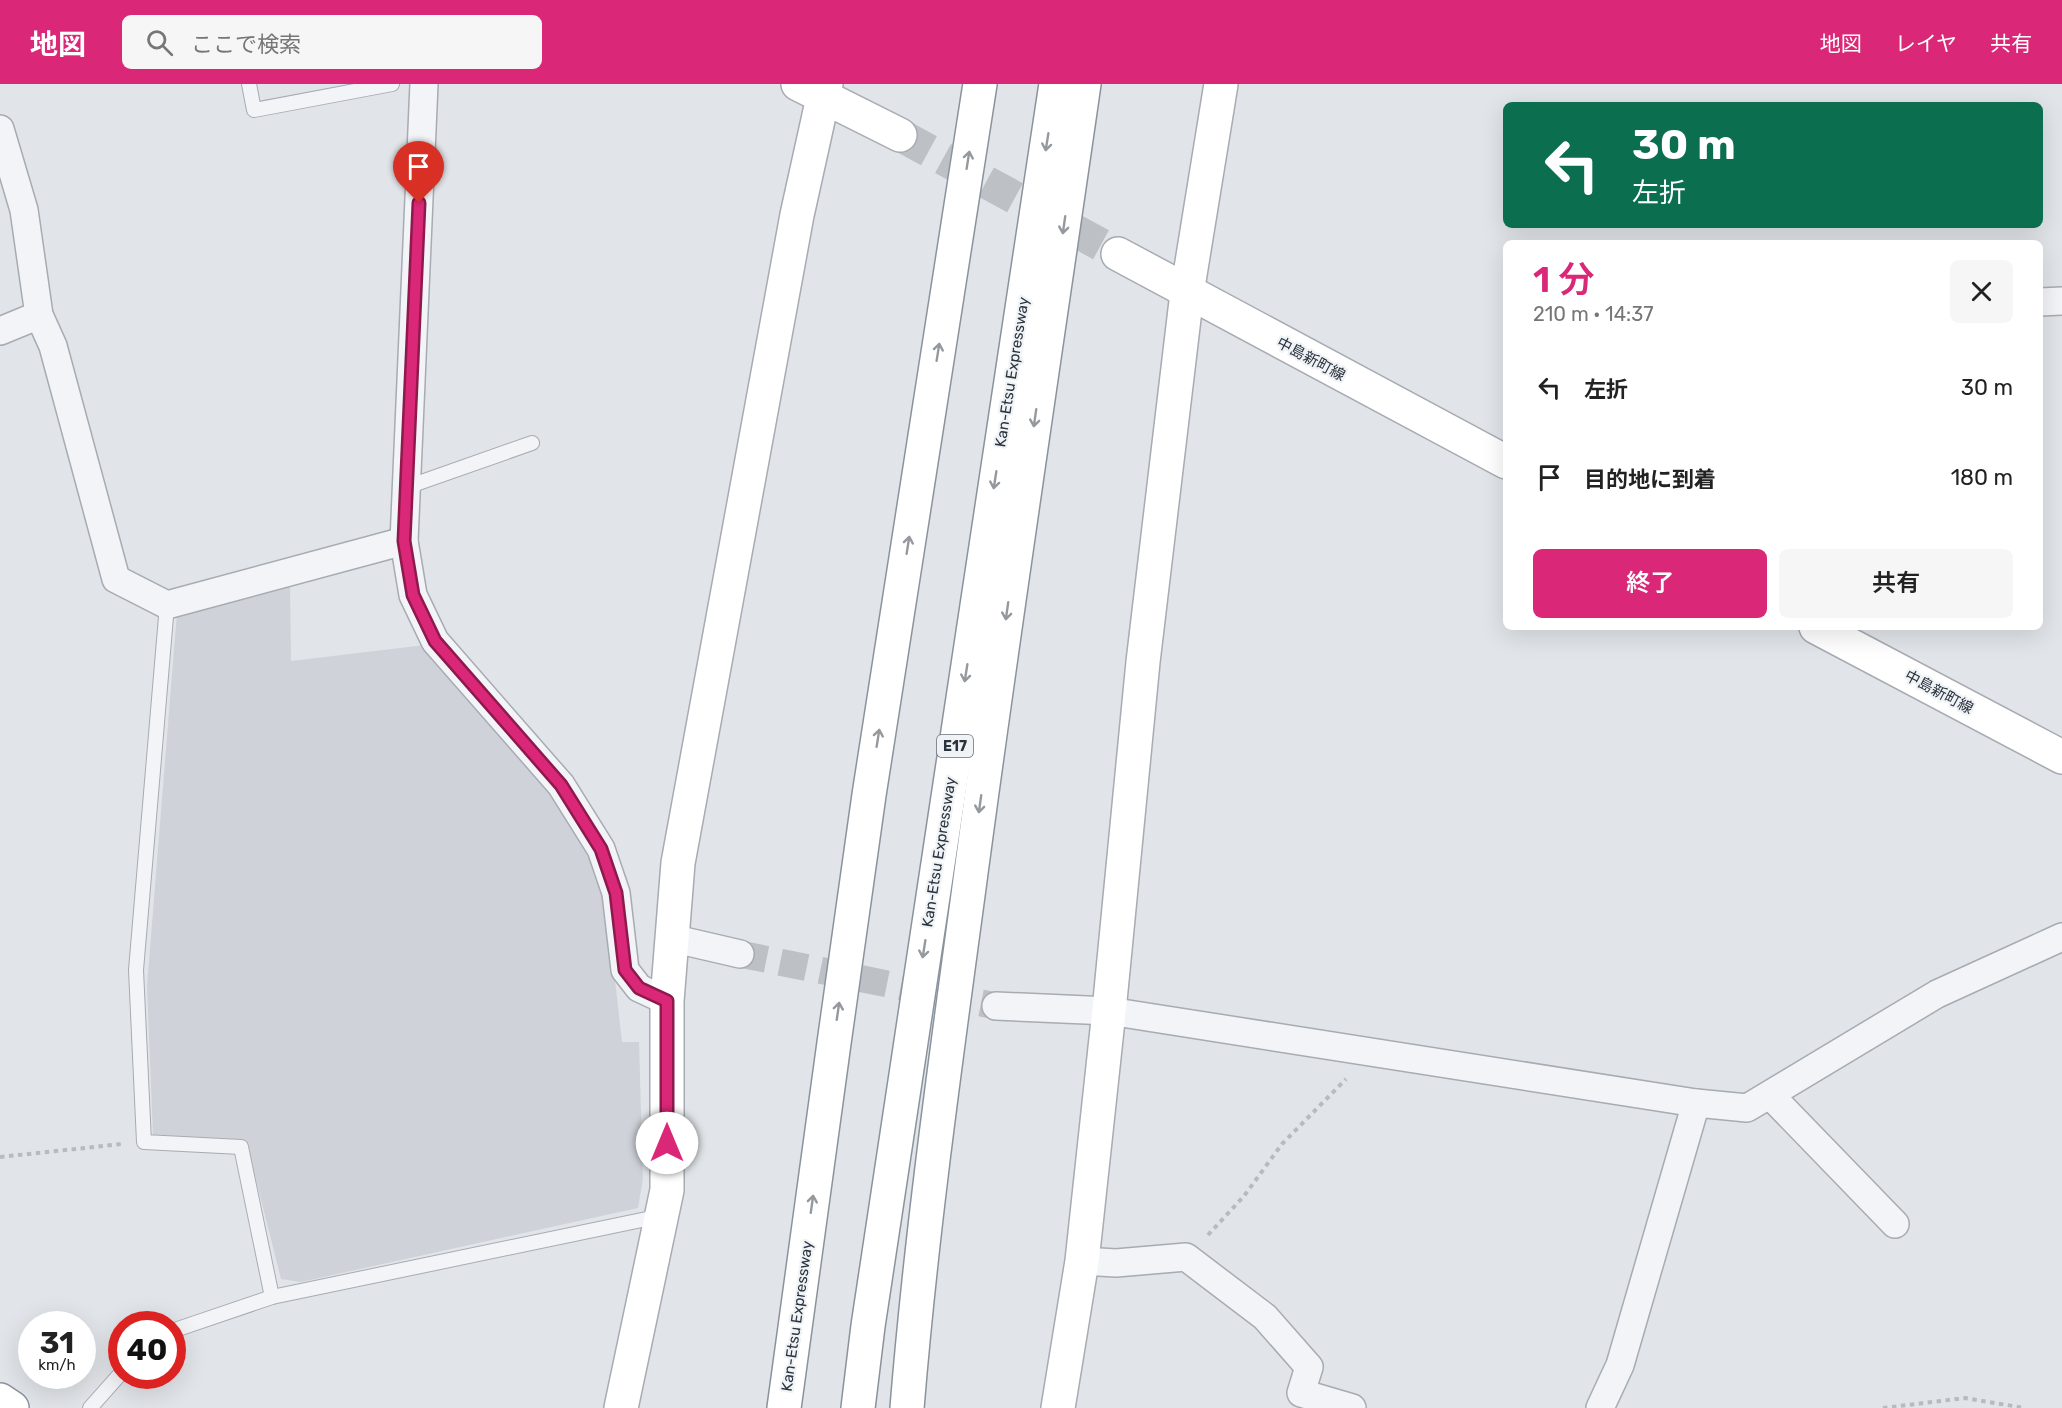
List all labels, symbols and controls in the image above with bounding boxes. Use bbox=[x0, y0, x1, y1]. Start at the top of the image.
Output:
search box bbox=[122, 15, 542, 69]
icon: search bbox=[143, 26, 176, 59]
text: 地図 bbox=[30, 28, 86, 61]
text: ここで検索 bbox=[191, 31, 301, 58]
text: 地図 bbox=[1820, 31, 1862, 56]
text: レイヤ bbox=[1895, 31, 1957, 56]
text: 共有 bbox=[1990, 31, 2032, 56]
text: 30 m bbox=[1632, 120, 1736, 170]
icon: left bbox=[1533, 126, 1611, 204]
one-way arrow bbox=[1041, 131, 1052, 151]
pin bbox=[393, 141, 444, 203]
icon: arrive bbox=[402, 150, 435, 183]
one-way arrow bbox=[963, 150, 974, 170]
text: 左折 bbox=[1632, 177, 1686, 209]
one-way arrow bbox=[1058, 215, 1069, 234]
text: 1 分 bbox=[1533, 258, 1594, 301]
button: close bbox=[1950, 260, 2013, 323]
street label: Kan-Etsu Expressway bbox=[991, 296, 1033, 448]
text: 210 m · 14:37 bbox=[1533, 302, 1653, 326]
street label: 中島新町線 bbox=[1274, 333, 1348, 385]
one-way arrow bbox=[933, 343, 944, 363]
icon: left bbox=[1533, 371, 1566, 404]
text: 30 m bbox=[1961, 374, 2013, 401]
text: 左折 bbox=[1584, 376, 1628, 403]
one-way arrow bbox=[1030, 408, 1041, 427]
icon: arrive bbox=[1533, 461, 1566, 494]
text: 180 m bbox=[1951, 464, 2013, 491]
text: 目的地に到着 bbox=[1584, 466, 1716, 493]
one-way arrow bbox=[990, 470, 1001, 489]
one-way arrow bbox=[903, 536, 914, 555]
button: 終了 bbox=[1533, 549, 1767, 618]
button: 共有 bbox=[1779, 549, 2013, 618]
one-way arrow bbox=[1001, 600, 1012, 620]
one-way arrow bbox=[960, 662, 971, 682]
street label: 中島新町線 bbox=[1902, 666, 1976, 718]
one-way arrow bbox=[873, 728, 884, 748]
road number: E17 bbox=[937, 735, 973, 757]
street label: Kan-Etsu Expressway bbox=[918, 776, 960, 928]
one-way arrow bbox=[975, 794, 986, 813]
one-way arrow bbox=[919, 938, 930, 958]
one-way arrow bbox=[833, 1002, 844, 1022]
position arrow bbox=[635, 1111, 699, 1175]
one-way arrow bbox=[806, 1195, 817, 1215]
street label: Kan-Etsu Expressway bbox=[778, 1240, 816, 1392]
speed limit sign: 40 bbox=[108, 1311, 186, 1389]
text: 31 bbox=[40, 1325, 74, 1361]
text: km/h bbox=[38, 1356, 76, 1374]

